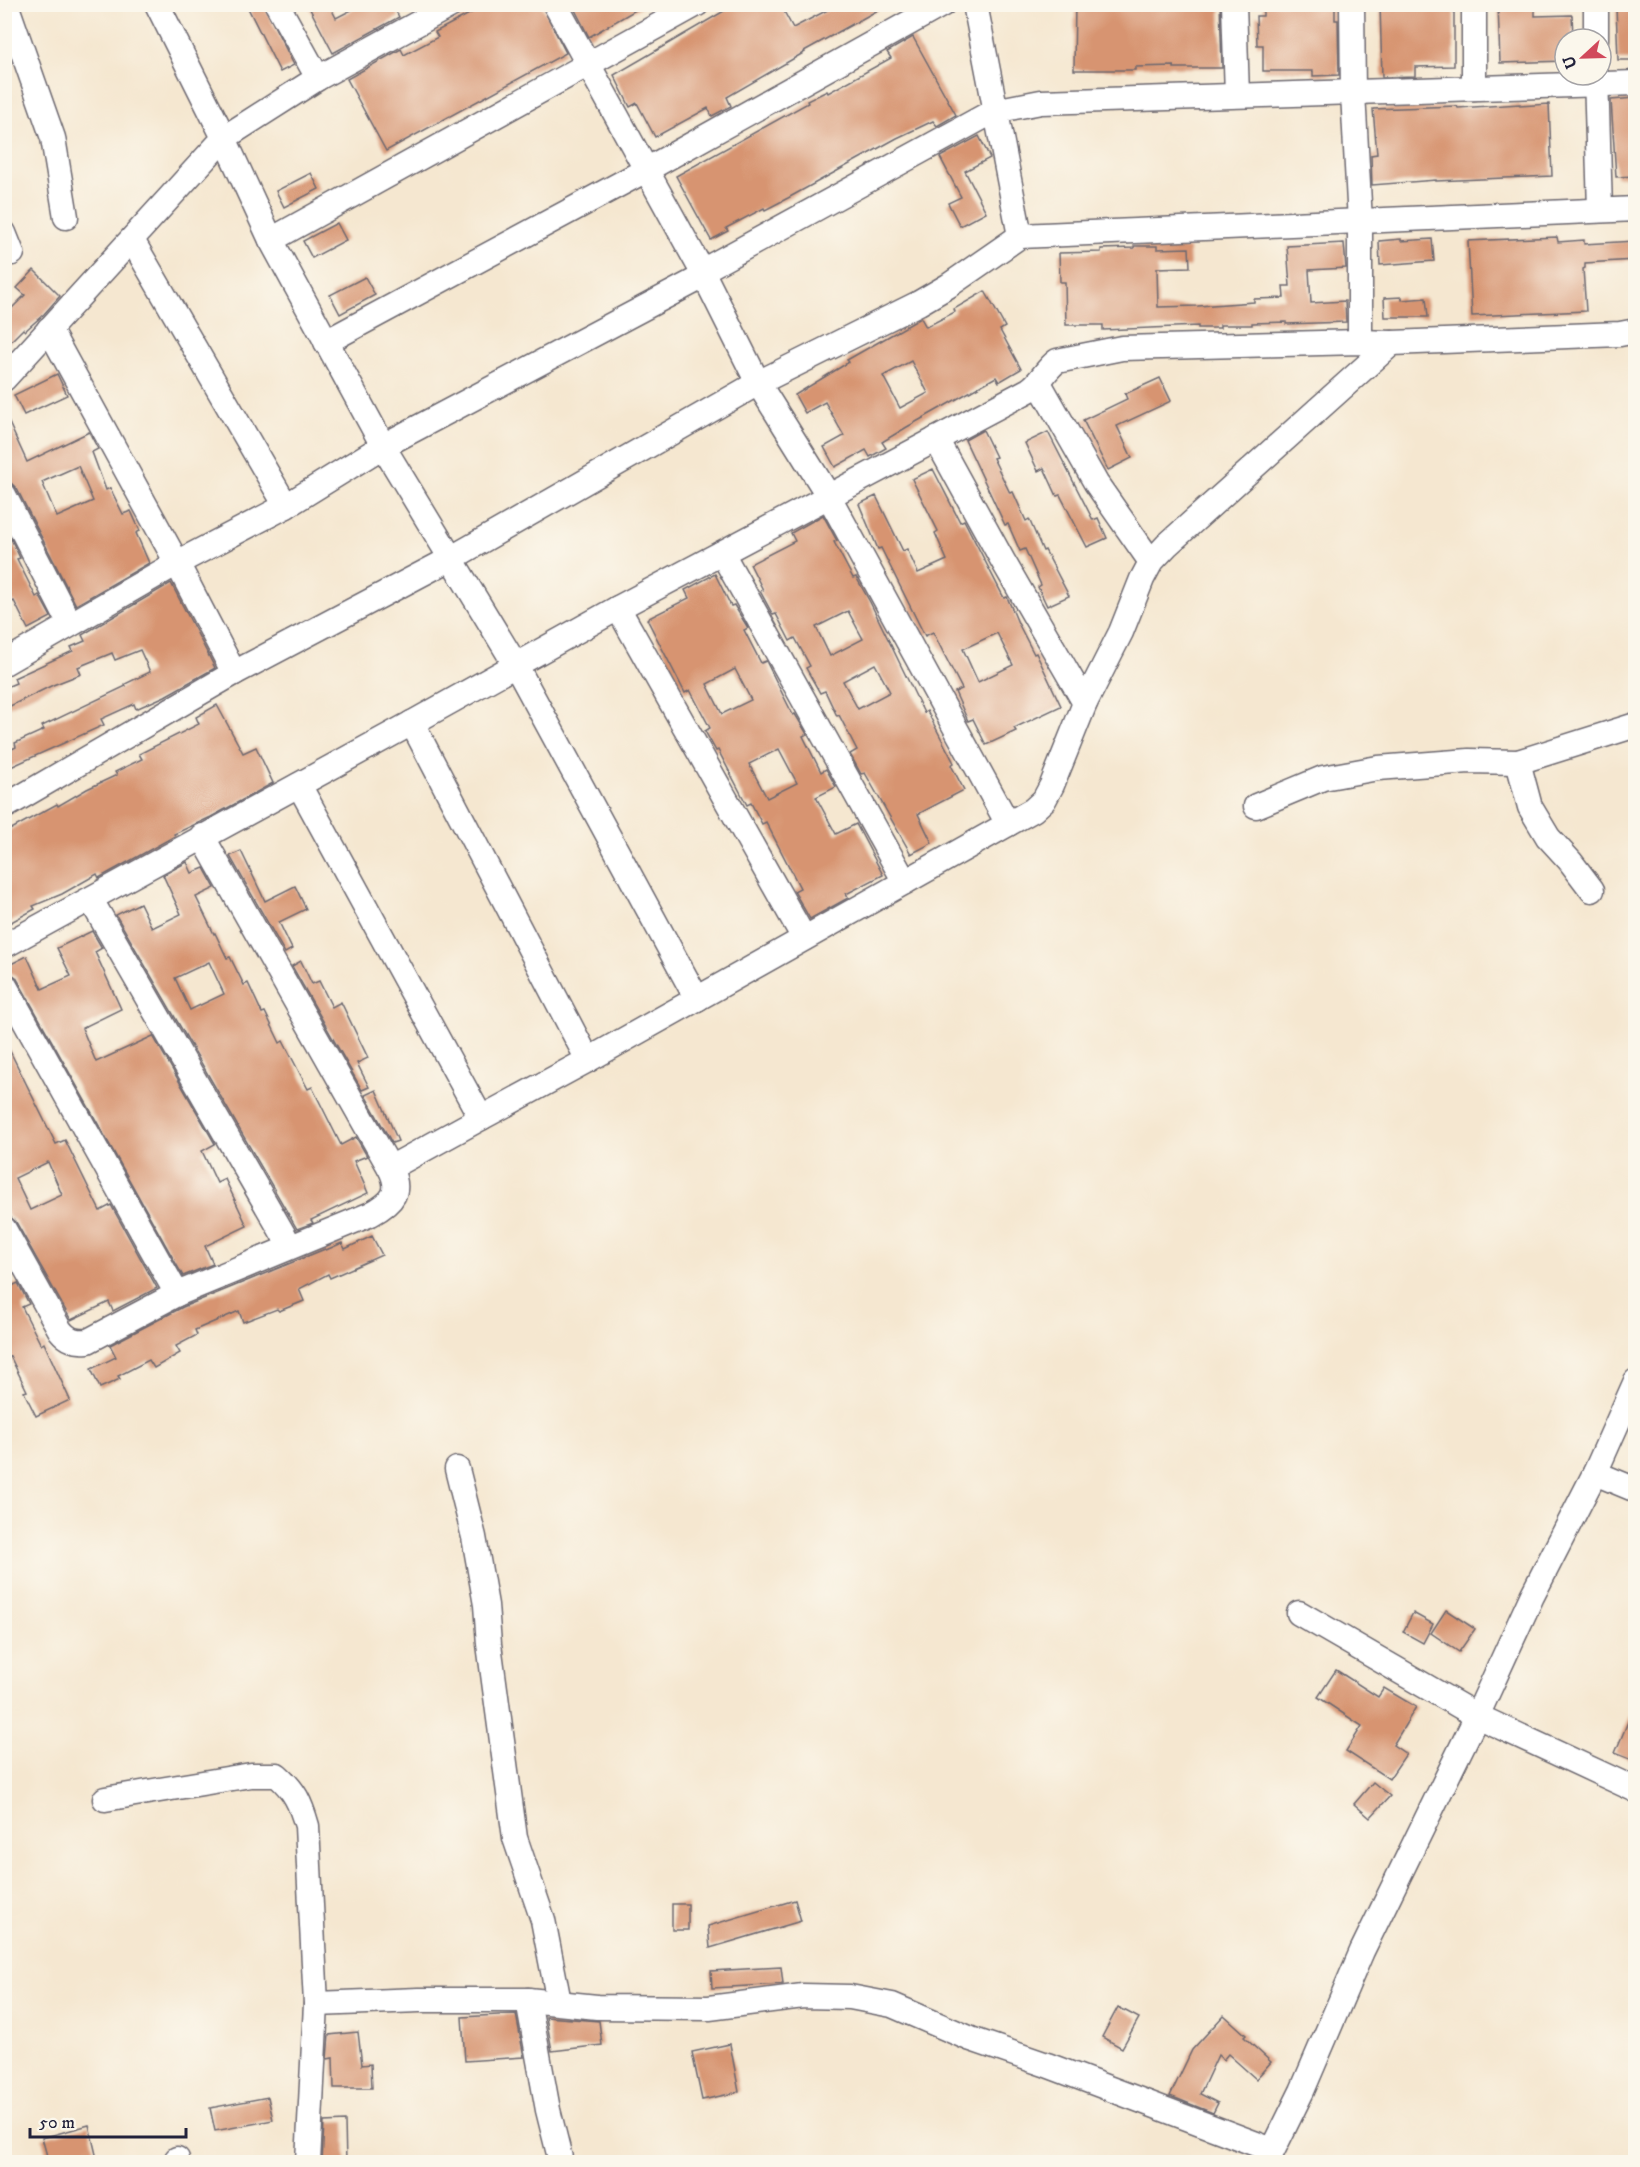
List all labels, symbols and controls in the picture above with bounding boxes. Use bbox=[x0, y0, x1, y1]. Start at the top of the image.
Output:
north arrow bbox=[1553, 27, 1613, 87]
text: U bbox=[1558, 52, 1582, 72]
scale bar bbox=[30, 2101, 186, 2139]
text: 50 m bbox=[39, 2112, 75, 2134]

